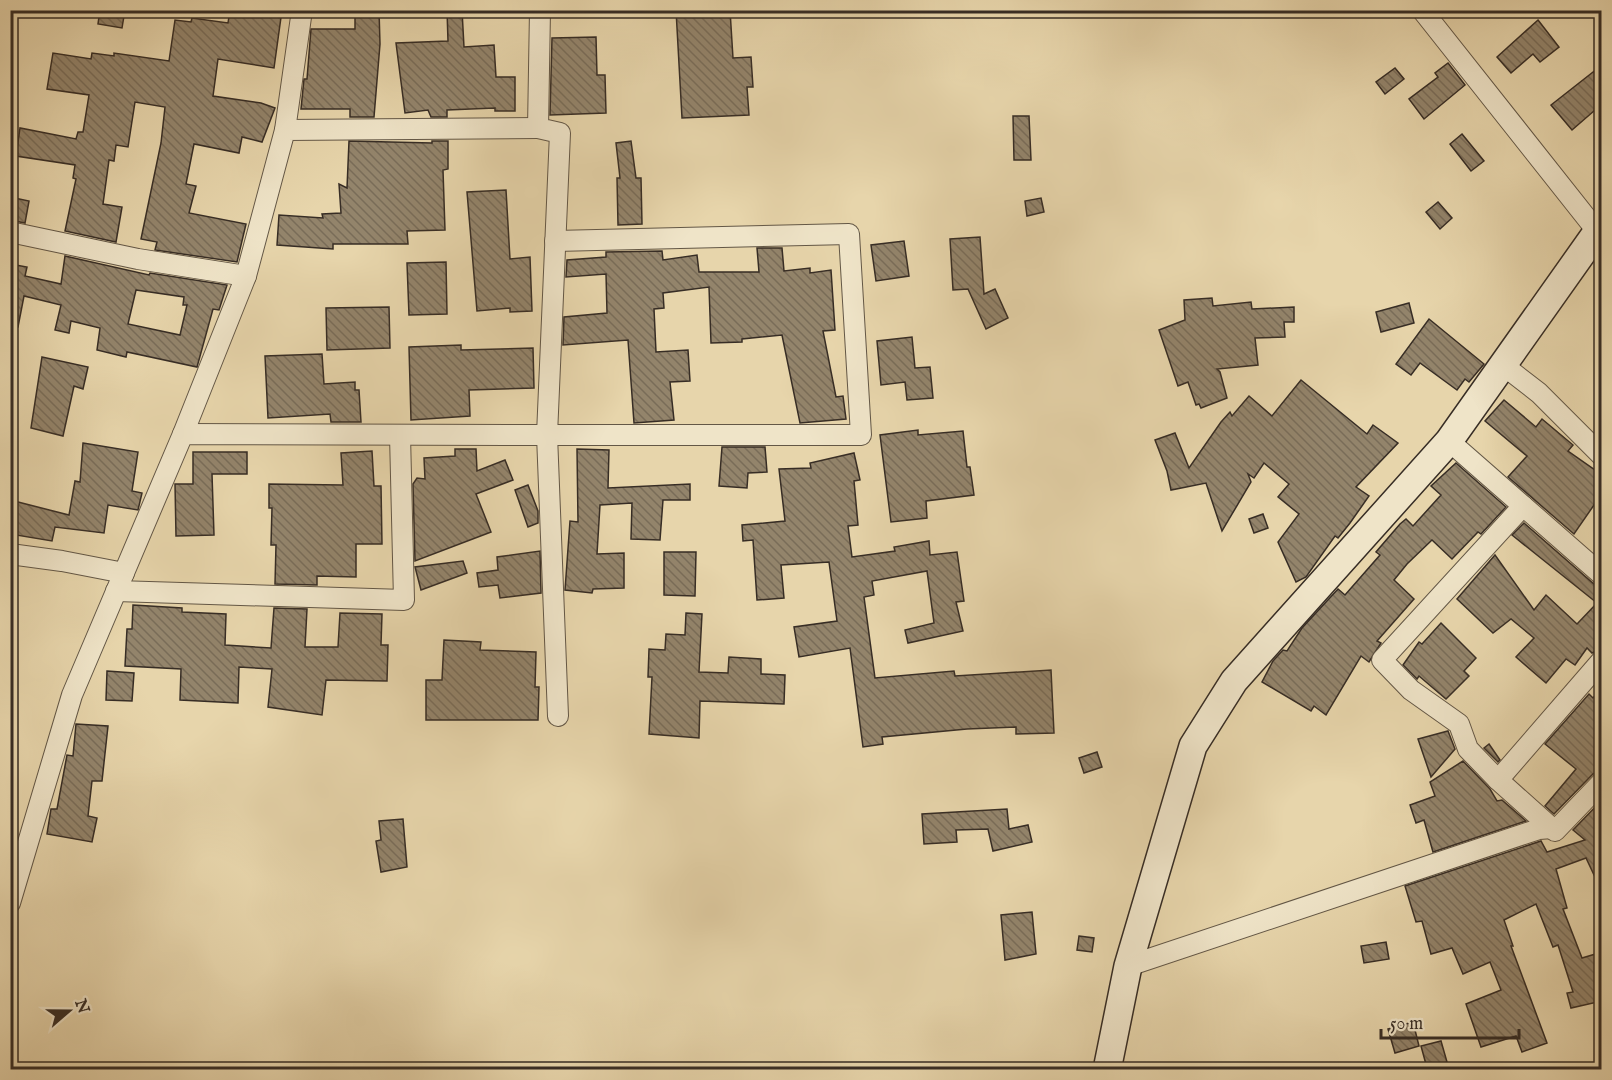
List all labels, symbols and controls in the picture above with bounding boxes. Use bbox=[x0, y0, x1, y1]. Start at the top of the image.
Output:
north arrow bbox=[39, 981, 99, 1041]
text: N bbox=[69, 996, 93, 1017]
scale bar bbox=[1381, 1002, 1519, 1040]
text: 50 m bbox=[1390, 1013, 1423, 1036]

